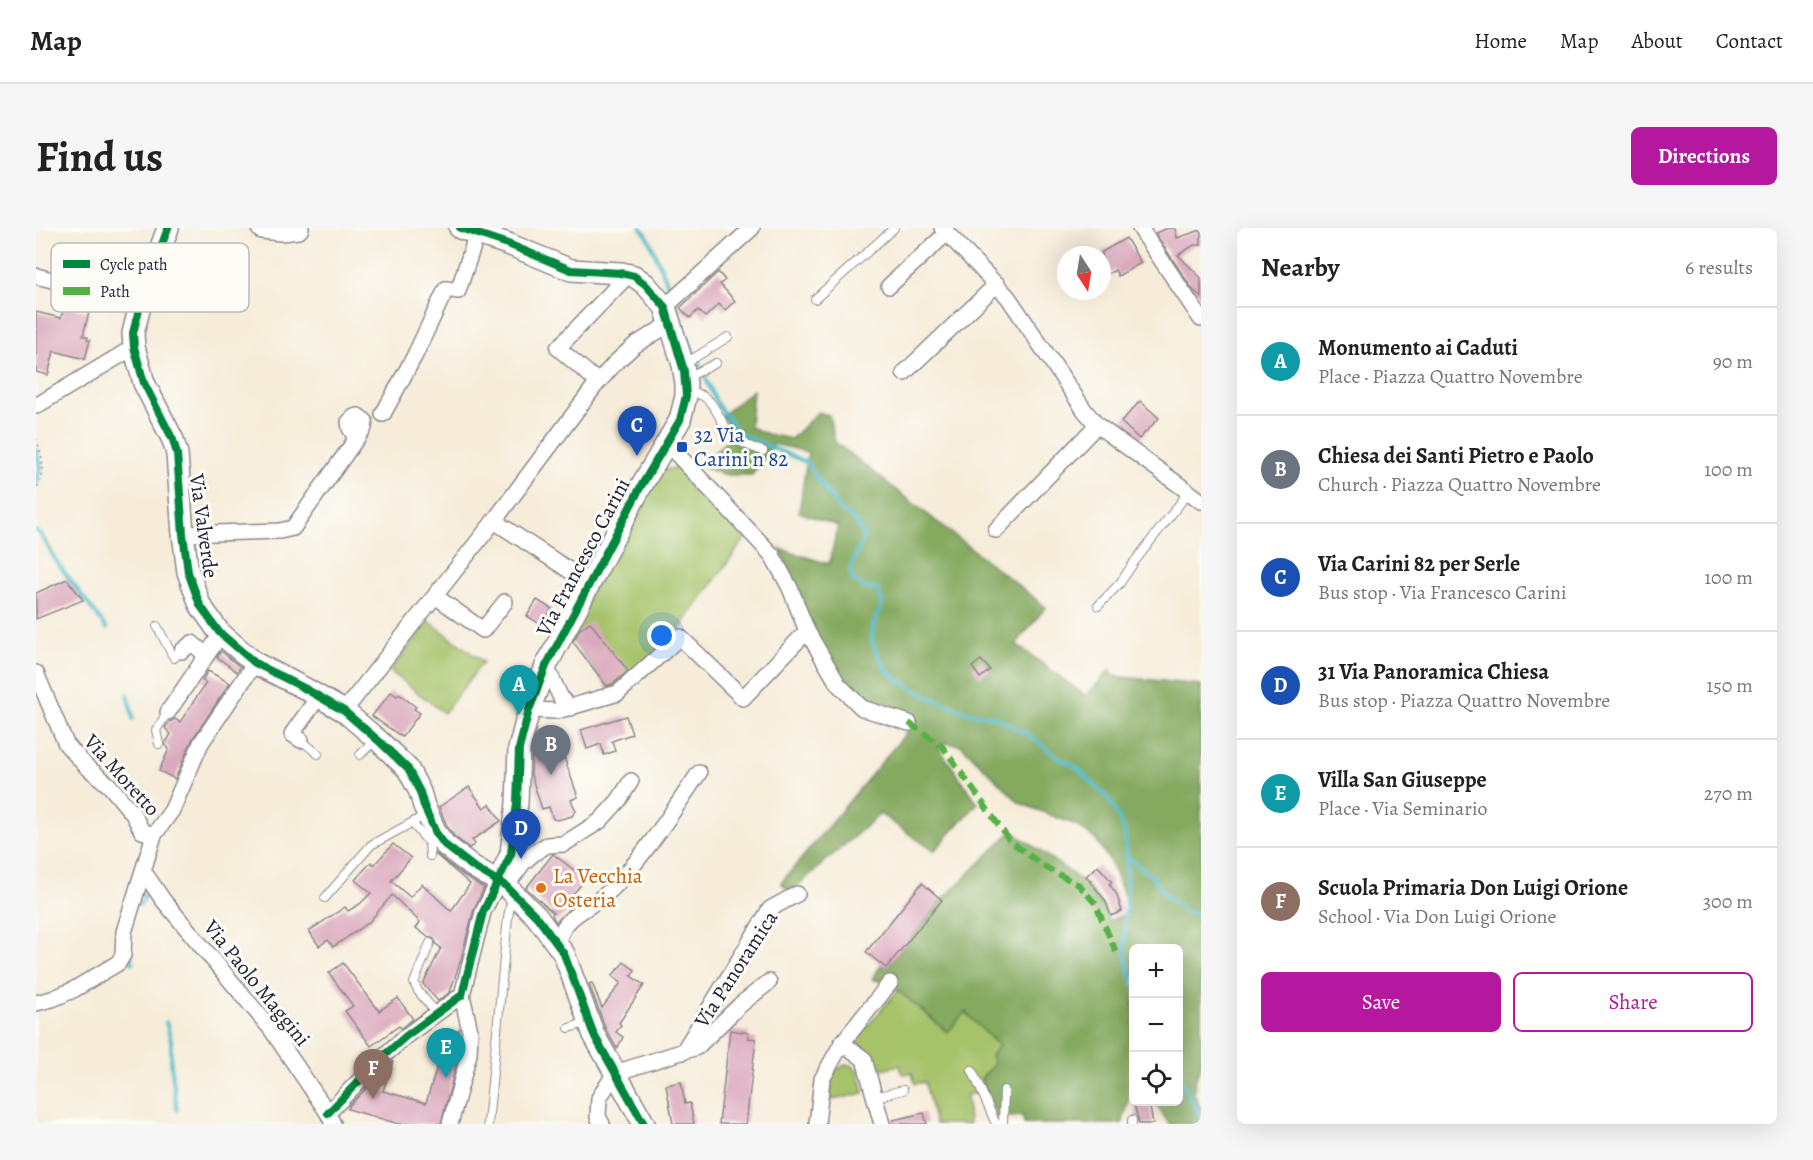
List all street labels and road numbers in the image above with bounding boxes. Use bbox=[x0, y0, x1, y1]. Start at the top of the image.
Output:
street label: Via Valverde bbox=[183, 471, 225, 580]
street label: Via Francesco Carini bbox=[529, 473, 637, 642]
street label: Via Moretto bbox=[77, 727, 166, 822]
street label: Via Panoramica bbox=[687, 905, 784, 1034]
street label: Via Paolo Maggini bbox=[197, 913, 317, 1052]

